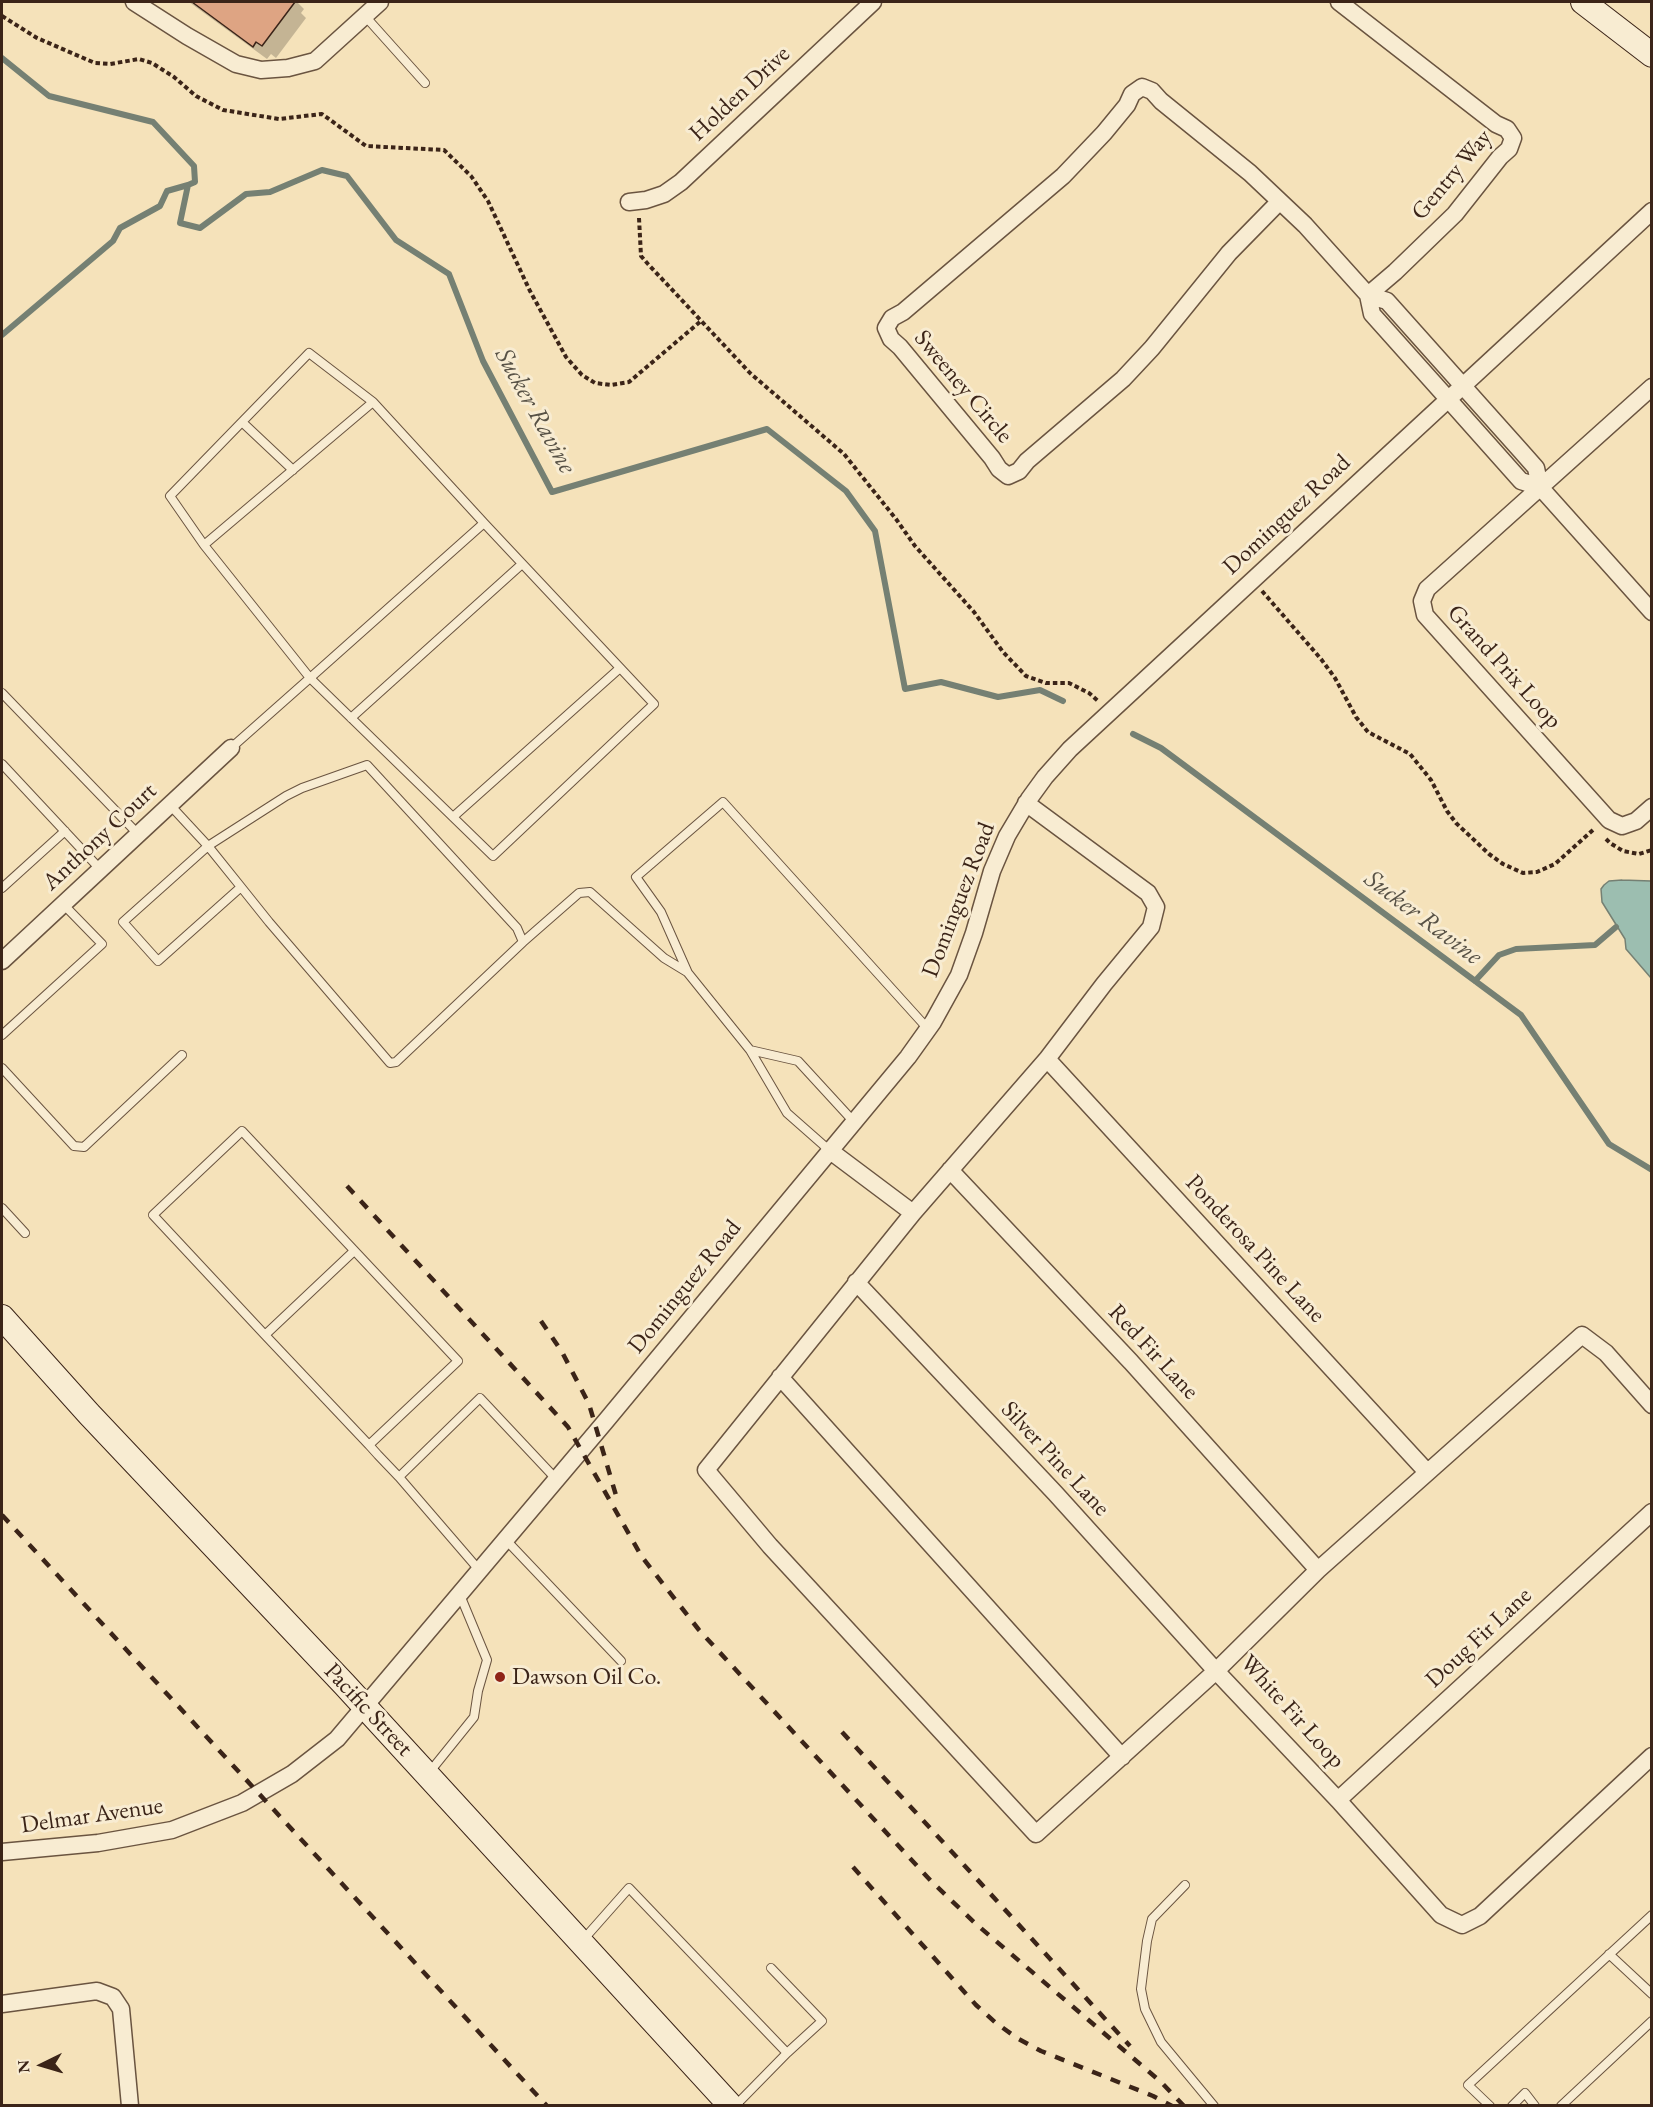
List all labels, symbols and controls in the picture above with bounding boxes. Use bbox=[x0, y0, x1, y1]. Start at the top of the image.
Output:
street label: Holden Drive bbox=[684, 40, 796, 148]
street label: Gentry Way bbox=[1406, 124, 1498, 226]
street label: Sweeney Circle bbox=[907, 325, 1019, 449]
water label: Sucker Ravine bbox=[488, 343, 582, 479]
street label: Dominguez Road bbox=[1217, 449, 1357, 581]
street label: Grand Prix Loop bbox=[1441, 599, 1567, 735]
street label: Anthony Court bbox=[37, 777, 163, 897]
street label: Dominguez Road bbox=[916, 818, 1002, 982]
water label: Sucker Ravine bbox=[1358, 864, 1488, 972]
street label: Ponderosa Pine Lane bbox=[1179, 1169, 1331, 1329]
street label: Dominguez Road bbox=[622, 1214, 748, 1360]
street label: Red Fir Lane bbox=[1102, 1298, 1204, 1406]
street label: Silver Pine Lane bbox=[995, 1396, 1115, 1522]
street label: Doug Fir Lane bbox=[1420, 1582, 1538, 1694]
street label: White Fir Loop bbox=[1233, 1649, 1351, 1775]
street label: Pacific Street bbox=[318, 1657, 418, 1763]
place label: Dawson Oil Co. bbox=[512, 1663, 661, 1691]
marker: Dawson Oil Co. bbox=[493, 1670, 507, 1684]
street label: Delmar Avenue bbox=[19, 1792, 165, 1840]
north arrow bbox=[12, 2035, 72, 2095]
text: N bbox=[13, 2059, 35, 2074]

